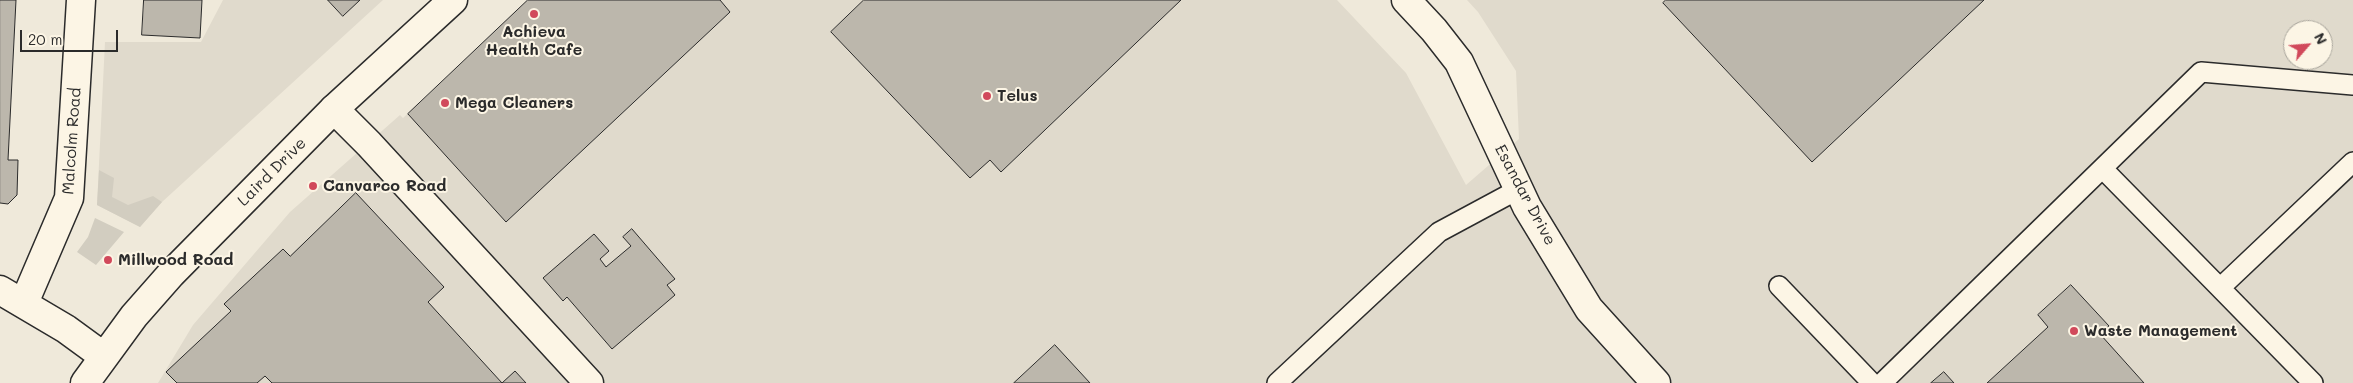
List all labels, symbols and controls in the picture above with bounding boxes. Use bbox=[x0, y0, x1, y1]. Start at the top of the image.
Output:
marker: Achieva Health Cafe bbox=[528, 8, 540, 20]
scale bar bbox=[22, 20, 120, 52]
north arrow bbox=[2283, 20, 2333, 70]
place label: Achieva Health Cafe bbox=[486, 22, 582, 60]
text: 20 m bbox=[28, 29, 62, 49]
text: N bbox=[2310, 29, 2332, 47]
place label: Telus bbox=[997, 86, 1038, 106]
street label: Malcolm Road bbox=[59, 87, 85, 195]
marker: Telus bbox=[981, 90, 993, 102]
place label: Mega Cleaners bbox=[455, 93, 573, 113]
marker: Mega Cleaners bbox=[439, 97, 451, 109]
street label: Laird Drive bbox=[234, 134, 310, 210]
street label: Esandar Drive bbox=[1490, 141, 1560, 249]
place label: Canvarco Road bbox=[323, 176, 446, 196]
marker: Canvarco Road bbox=[307, 180, 319, 192]
place label: Millwood Road bbox=[118, 250, 233, 270]
marker: Millwood Road bbox=[102, 254, 114, 266]
place label: Waste Management bbox=[2084, 321, 2237, 341]
marker: Waste Management bbox=[2068, 325, 2080, 337]

